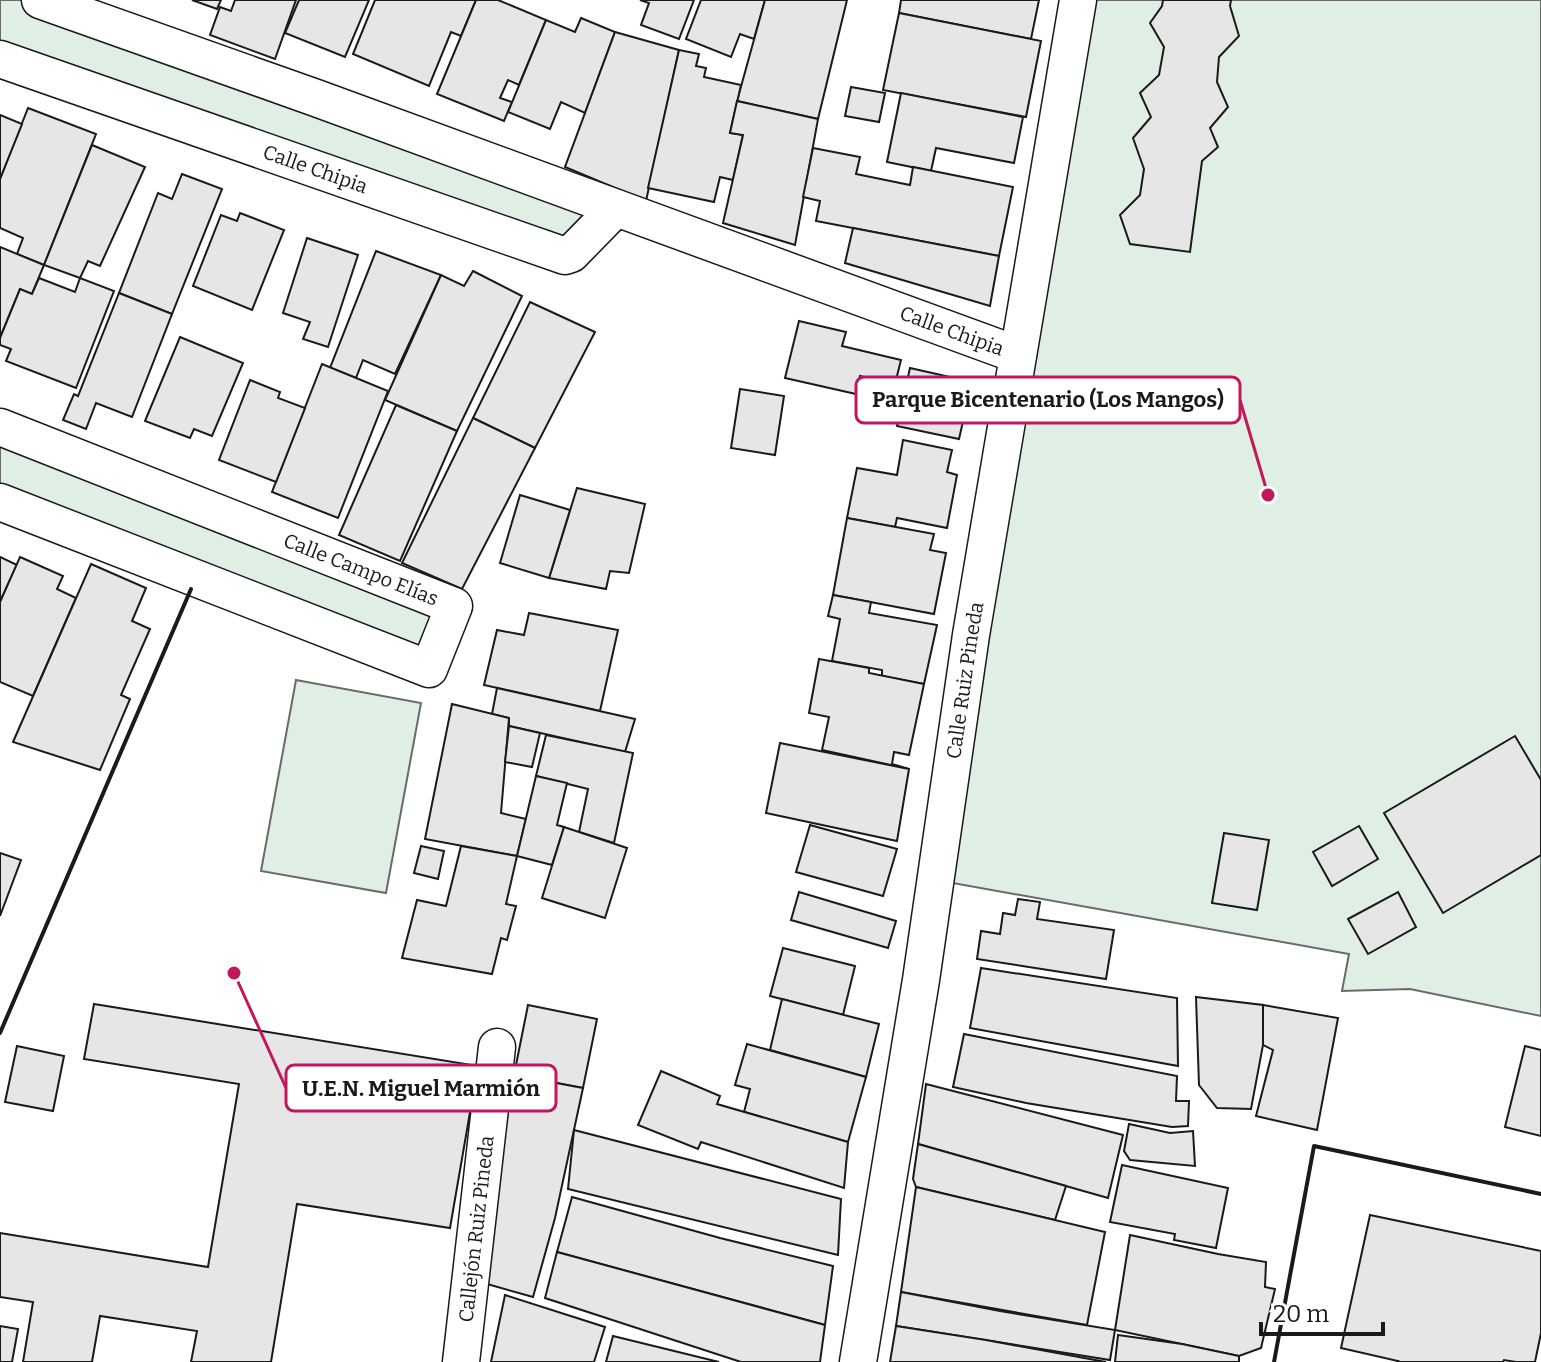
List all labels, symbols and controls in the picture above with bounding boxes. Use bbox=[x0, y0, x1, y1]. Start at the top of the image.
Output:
street label: Calle Chipia bbox=[260, 140, 371, 198]
street label: Calle Chipia bbox=[896, 301, 1007, 361]
callout: Parque Bicentenario (Los Mangos) bbox=[856, 377, 1240, 423]
text: Parque Bicentenario (Los Mangos) bbox=[872, 386, 1224, 413]
street label: Calle Campo Elías bbox=[280, 528, 442, 611]
street label: Calle Ruiz Pineda bbox=[941, 600, 988, 761]
callout: U.E.N. Miguel Marmión bbox=[286, 1065, 556, 1111]
text: U.E.N. Miguel Marmión bbox=[302, 1075, 540, 1102]
street label: Callejón Ruiz Pineda bbox=[454, 1134, 499, 1324]
scale bar bbox=[1261, 1286, 1383, 1336]
text: 20 m bbox=[1273, 1300, 1329, 1328]

